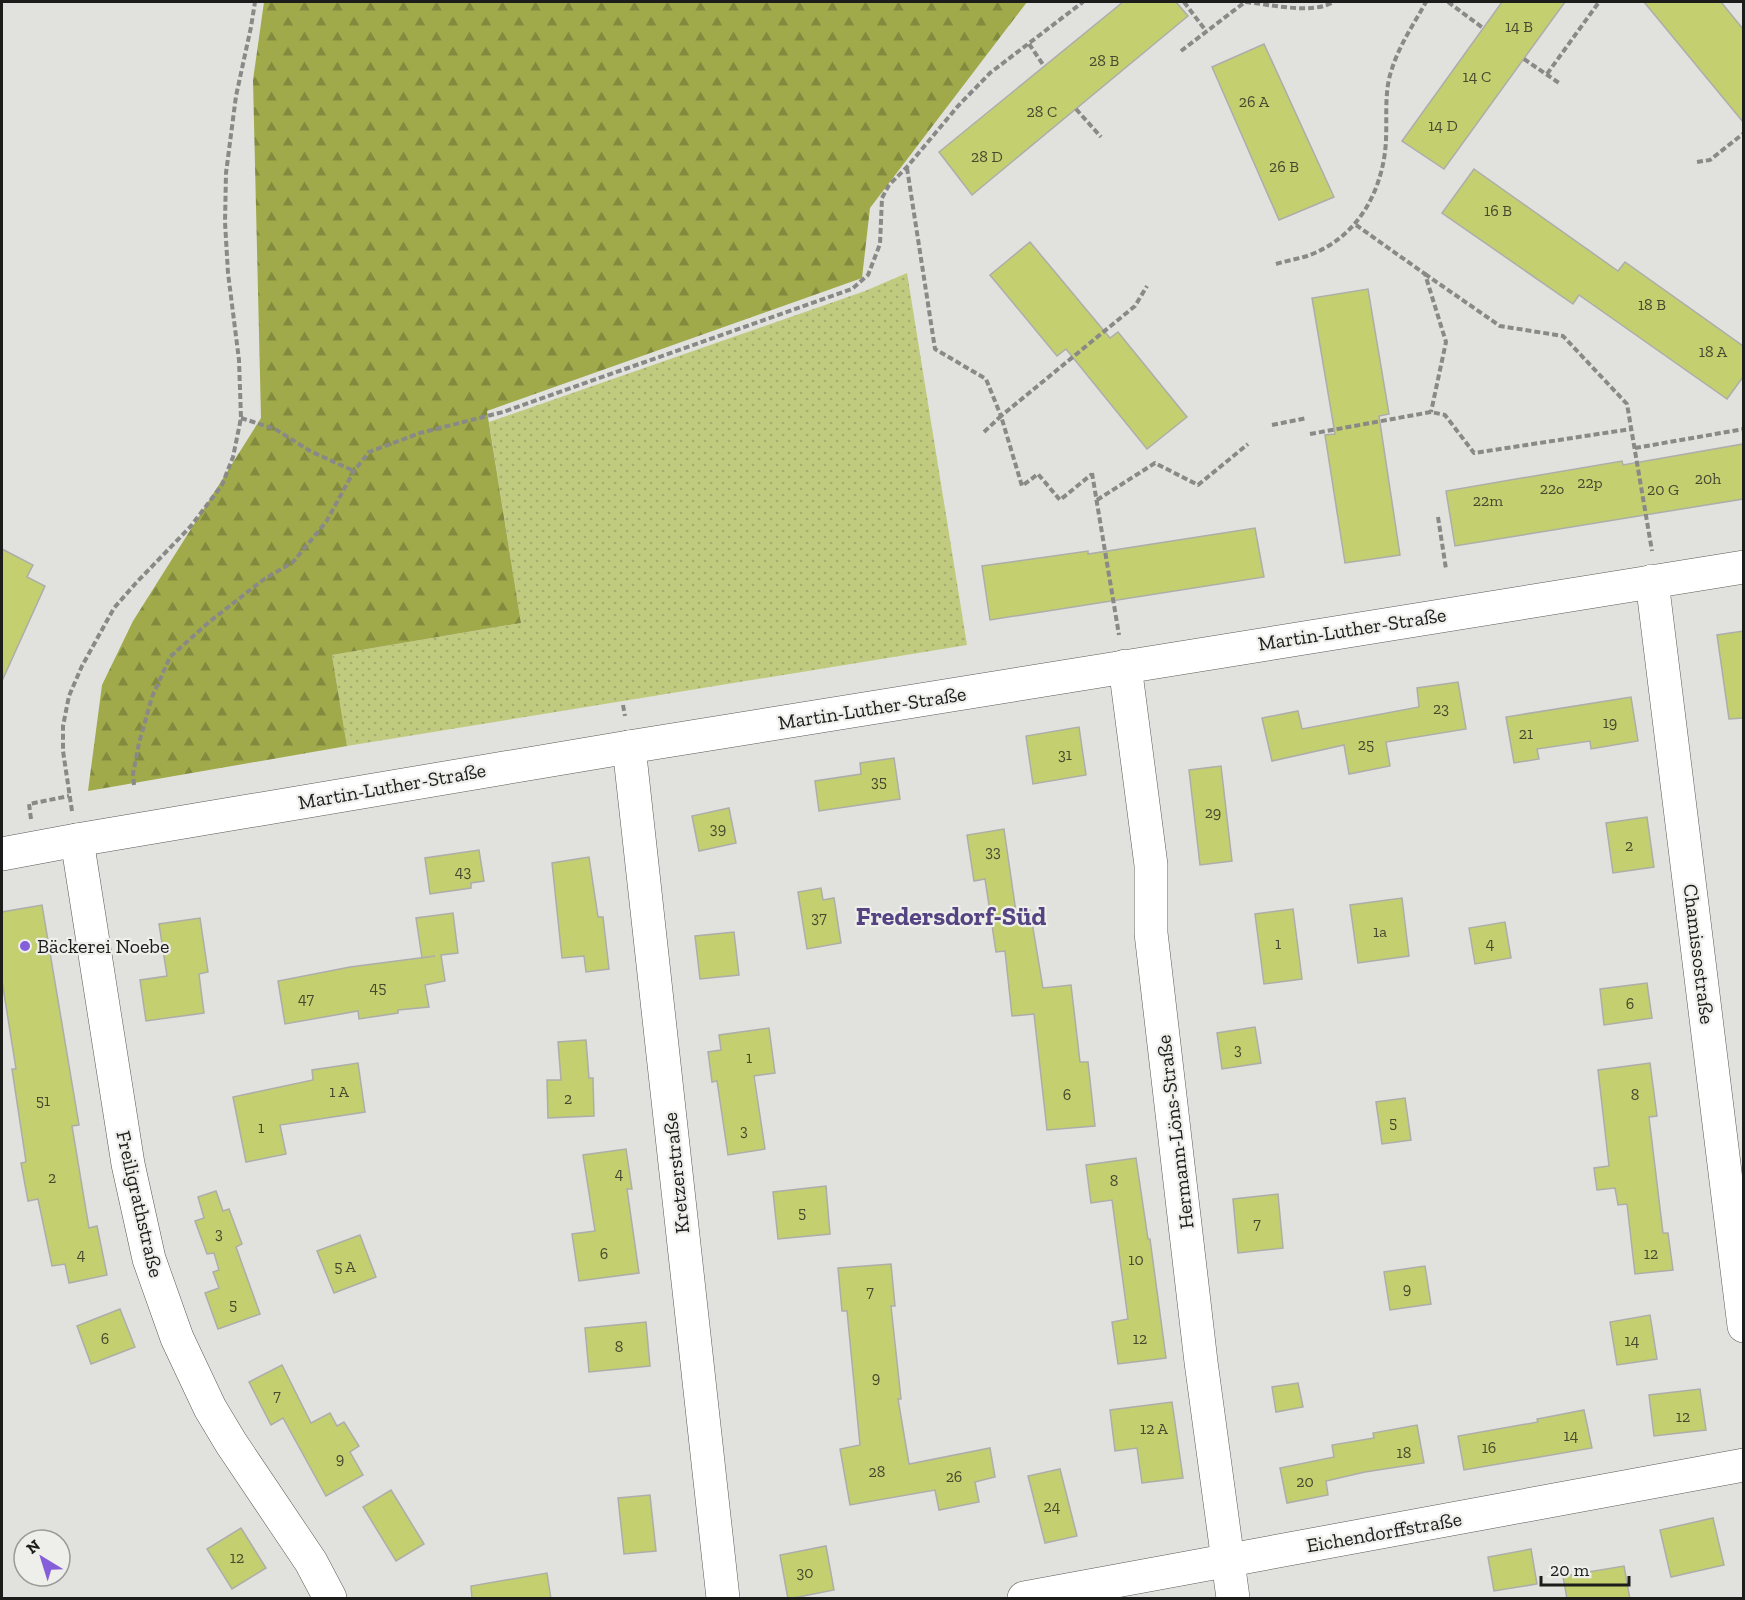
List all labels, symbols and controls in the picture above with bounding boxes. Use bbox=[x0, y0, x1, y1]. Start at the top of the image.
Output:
house number: 14 B bbox=[1505, 17, 1533, 36]
house number: 28 B bbox=[1089, 51, 1119, 70]
house number: 14 C bbox=[1463, 67, 1491, 86]
house number: 26 A bbox=[1239, 92, 1270, 111]
house number: 28 C bbox=[1027, 102, 1057, 121]
house number: 14 D bbox=[1428, 116, 1458, 135]
house number: 28 D bbox=[971, 147, 1003, 166]
house number: 26 B bbox=[1269, 157, 1299, 176]
house number: 16 B bbox=[1484, 201, 1512, 220]
house number: 18 B bbox=[1638, 295, 1666, 314]
house number: 18 A bbox=[1699, 342, 1728, 361]
house number: 20h bbox=[1695, 469, 1721, 488]
house number: 22p bbox=[1577, 473, 1603, 492]
house number: 22o bbox=[1540, 479, 1564, 498]
house number: 20 G bbox=[1647, 480, 1679, 499]
house number: 22m bbox=[1473, 491, 1503, 510]
street label: Martin-Luther-Straße bbox=[1256, 602, 1448, 656]
street label: Martin-Luther-Straße bbox=[776, 681, 968, 735]
house number: 23 bbox=[1433, 699, 1449, 718]
house number: 19 bbox=[1603, 713, 1617, 732]
house number: 21 bbox=[1519, 724, 1533, 743]
house number: 25 bbox=[1358, 735, 1374, 754]
house number: 31 bbox=[1058, 745, 1072, 764]
street label: Martin-Luther-Straße bbox=[296, 758, 488, 814]
house number: 35 bbox=[871, 772, 887, 791]
house number: 29 bbox=[1205, 803, 1221, 822]
house number: 39 bbox=[710, 819, 726, 838]
house number: 2 bbox=[1625, 836, 1633, 855]
house number: 33 bbox=[985, 842, 1001, 861]
house number: 43 bbox=[455, 862, 471, 881]
street label: Chamissostraße bbox=[1678, 883, 1720, 1025]
district label: Fredersdorf-Süd bbox=[856, 900, 1047, 932]
house number: 37 bbox=[811, 908, 827, 927]
house number: 1a bbox=[1373, 922, 1387, 941]
place label: Bäckerei Noebe bbox=[37, 934, 169, 958]
house number: 1 bbox=[1275, 934, 1281, 953]
house number: 4 bbox=[1486, 934, 1495, 953]
marker: Bäckerei Noebe bbox=[18, 939, 32, 953]
house number: 45 bbox=[370, 978, 386, 997]
house number: 47 bbox=[298, 989, 314, 1008]
house number: 6 bbox=[1626, 994, 1634, 1013]
street label: Hermann-Löns-Straße bbox=[1151, 1034, 1199, 1230]
house number: 3 bbox=[1234, 1040, 1242, 1059]
house number: 1 bbox=[746, 1048, 752, 1067]
house number: 1 A bbox=[329, 1082, 349, 1101]
house number: 6 bbox=[1063, 1085, 1071, 1104]
house number: 8 bbox=[1631, 1085, 1639, 1104]
house number: 2 bbox=[564, 1089, 572, 1108]
house number: 51 bbox=[36, 1091, 50, 1110]
street label: Kretzerstraße bbox=[658, 1111, 694, 1235]
house number: 5 bbox=[1389, 1113, 1397, 1132]
house number: 1 bbox=[258, 1118, 264, 1137]
house number: 3 bbox=[740, 1121, 748, 1140]
street label: Freiligrathstraße bbox=[111, 1128, 169, 1280]
house number: 4 bbox=[615, 1164, 624, 1183]
house number: 2 bbox=[48, 1168, 56, 1187]
house number: 8 bbox=[1110, 1171, 1118, 1190]
house number: 5 bbox=[798, 1203, 806, 1222]
house number: 7 bbox=[1253, 1214, 1261, 1233]
house number: 3 bbox=[215, 1224, 223, 1243]
house number: 6 bbox=[600, 1244, 608, 1263]
house number: 12 bbox=[1644, 1244, 1658, 1263]
house number: 4 bbox=[77, 1245, 86, 1264]
house number: 10 bbox=[1128, 1250, 1144, 1269]
house number: 5 A bbox=[334, 1257, 356, 1276]
house number: 9 bbox=[1403, 1279, 1411, 1298]
house number: 7 bbox=[866, 1282, 874, 1301]
house number: 5 bbox=[229, 1295, 237, 1314]
house number: 6 bbox=[101, 1329, 109, 1348]
house number: 12 bbox=[1133, 1329, 1147, 1348]
house number: 14 bbox=[1625, 1331, 1640, 1350]
house number: 8 bbox=[615, 1337, 623, 1356]
house number: 9 bbox=[872, 1368, 880, 1387]
house number: 7 bbox=[273, 1386, 281, 1405]
house number: 12 bbox=[1676, 1407, 1690, 1426]
house number: 12 A bbox=[1140, 1419, 1169, 1438]
house number: 14 bbox=[1564, 1426, 1579, 1445]
house number: 16 bbox=[1482, 1438, 1496, 1457]
house number: 18 bbox=[1397, 1443, 1411, 1462]
house number: 9 bbox=[336, 1449, 344, 1468]
house number: 28 bbox=[869, 1462, 885, 1481]
house number: 26 bbox=[946, 1467, 962, 1486]
house number: 20 bbox=[1296, 1472, 1314, 1491]
house number: 24 bbox=[1044, 1497, 1061, 1516]
street label: Eichendorffstraße bbox=[1304, 1507, 1464, 1557]
north arrow bbox=[12, 1528, 72, 1588]
text: N bbox=[22, 1535, 44, 1558]
house number: 12 bbox=[230, 1548, 244, 1567]
scale bar bbox=[1541, 1549, 1630, 1587]
text: 20 m bbox=[1550, 1559, 1590, 1581]
house number: 30 bbox=[796, 1563, 814, 1582]

